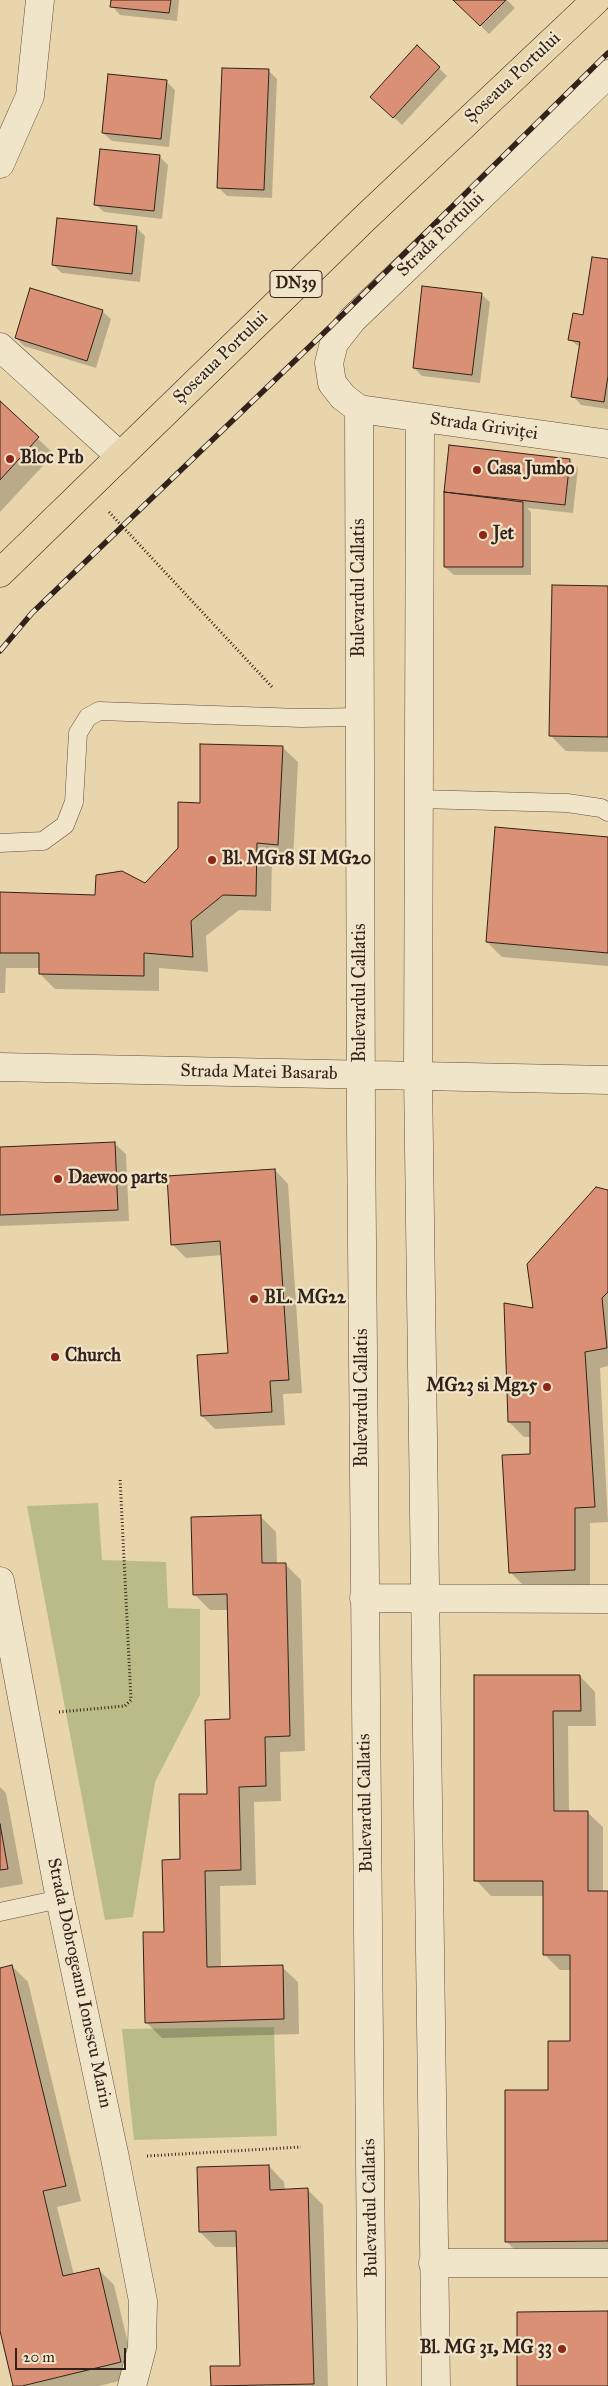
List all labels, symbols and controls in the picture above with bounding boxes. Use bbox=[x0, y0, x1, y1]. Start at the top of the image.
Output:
street label: Șoseaua Portului bbox=[461, 28, 565, 128]
street label: Strada Portului bbox=[393, 188, 489, 282]
road number: DN39 bbox=[270, 270, 322, 298]
street label: Șoseaua Portului bbox=[169, 307, 273, 409]
street label: Strada Griviței bbox=[429, 409, 539, 445]
place label: Bloc P1b bbox=[20, 448, 84, 470]
marker: Bloc P1b bbox=[4, 453, 16, 465]
place label: Casa Jumbo bbox=[487, 459, 574, 481]
marker: Casa Jumbo bbox=[471, 464, 483, 476]
street label: Bulevardul Callatis bbox=[349, 518, 371, 658]
place label: Jet bbox=[493, 524, 514, 546]
marker: Jet bbox=[477, 529, 489, 541]
place label: Bl. MG18 SI MG20 bbox=[222, 849, 371, 871]
marker: Bl. MG18 SI MG20 bbox=[206, 854, 218, 866]
street label: Bulevardul Callatis bbox=[350, 923, 372, 1063]
street label: Strada Matei Basarab bbox=[180, 1061, 338, 1085]
place label: Daewoo parts bbox=[68, 1168, 168, 1190]
marker: Daewoo parts bbox=[52, 1173, 64, 1185]
place label: BL. MG22 bbox=[264, 1288, 346, 1310]
marker: BL. MG22 bbox=[248, 1293, 260, 1305]
street label: Bulevardul Callatis bbox=[352, 1328, 374, 1468]
place label: Church bbox=[65, 1346, 121, 1368]
marker: Church bbox=[49, 1351, 61, 1363]
place label: MG23 si Mg25 bbox=[426, 1376, 537, 1398]
marker: MG23 si Mg25 bbox=[541, 1381, 553, 1393]
street label: Bulevardul Callatis bbox=[354, 1733, 378, 1873]
street label: Strada Dobrogeanu Ionescu Marin bbox=[42, 1856, 116, 2110]
street label: Bulevardul Callatis bbox=[359, 2138, 383, 2278]
scale bar bbox=[18, 2338, 129, 2370]
place label: Bl. MG 31, MG 33 bbox=[420, 2338, 552, 2360]
marker: Bl. MG 31, MG 33 bbox=[556, 2343, 568, 2355]
text: 20 m bbox=[23, 2348, 55, 2366]

